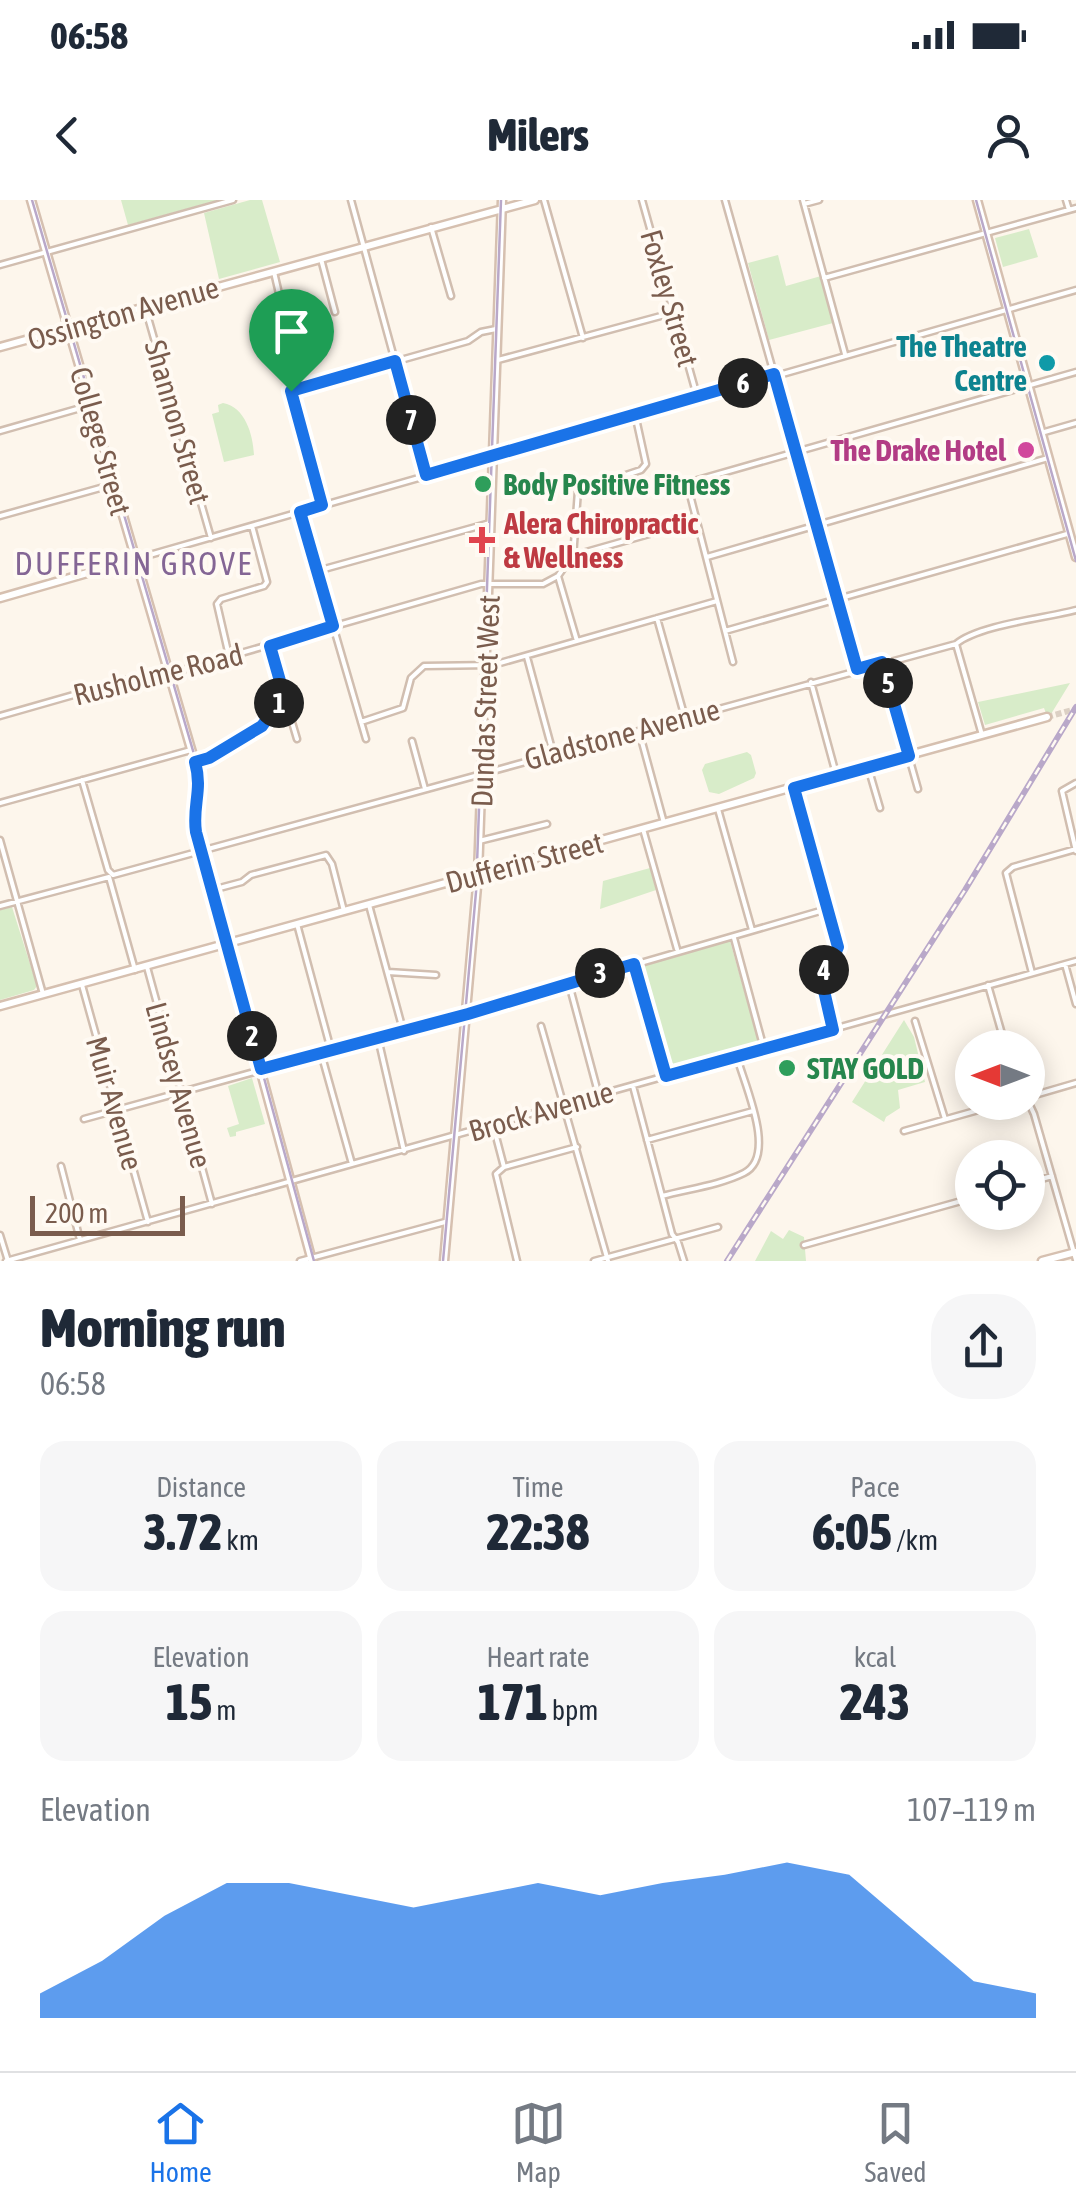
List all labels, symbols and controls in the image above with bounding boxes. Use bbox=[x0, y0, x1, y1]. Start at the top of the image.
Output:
text: 06:58 bbox=[50, 14, 128, 57]
icon: back bbox=[40, 108, 95, 163]
icon: person bbox=[981, 108, 1036, 163]
text: Milers bbox=[487, 109, 589, 161]
street label: Foxley Street bbox=[634, 226, 706, 370]
street label: Ossington Avenue bbox=[24, 269, 222, 357]
pin bbox=[249, 289, 334, 392]
icon: arrive bbox=[264, 304, 319, 359]
place label: The Theatre Centre bbox=[896, 329, 1027, 397]
street label: Shannon Street bbox=[138, 336, 218, 508]
marker: The Theatre Centre bbox=[1036, 352, 1058, 374]
pin: 6 bbox=[718, 358, 768, 408]
street label: College Street bbox=[64, 363, 138, 519]
text: 6 bbox=[736, 367, 750, 399]
pin: 7 bbox=[386, 395, 436, 445]
text: 7 bbox=[404, 404, 418, 436]
place label: The Drake Hotel bbox=[830, 433, 1007, 467]
marker: The Drake Hotel bbox=[1015, 439, 1037, 461]
place label: Body Positive Fitness bbox=[503, 467, 731, 501]
marker: Body Positive Fitness bbox=[472, 473, 494, 495]
place label: Alera Chiropractic & Wellness bbox=[503, 506, 698, 574]
marker: Alera Chiropractic & Wellness bbox=[469, 527, 495, 553]
district label: DUFFERIN GROVE bbox=[15, 545, 253, 582]
street label: Dundas Street West bbox=[464, 594, 506, 808]
street label: Rusholme Road bbox=[70, 637, 246, 711]
pin: 5 bbox=[863, 658, 913, 708]
text: 5 bbox=[881, 667, 895, 699]
pin: 1 bbox=[254, 678, 304, 728]
text: 1 bbox=[272, 687, 286, 719]
street label: Gladstone Avenue bbox=[521, 692, 723, 776]
street label: Dufferin Street bbox=[442, 825, 606, 899]
pin: 4 bbox=[799, 945, 849, 995]
pin: 3 bbox=[575, 948, 625, 998]
text: 4 bbox=[817, 954, 831, 986]
text: 3 bbox=[593, 957, 607, 989]
street label: Lindsey Avenue bbox=[139, 998, 219, 1172]
pin: 2 bbox=[227, 1011, 277, 1061]
text: 2 bbox=[245, 1020, 259, 1052]
north arrow bbox=[955, 1030, 1045, 1120]
map controls bbox=[955, 1030, 1045, 1230]
street label: Muir Avenue bbox=[80, 1032, 150, 1174]
place label: STAY GOLD bbox=[807, 1051, 924, 1085]
marker: STAY GOLD bbox=[776, 1057, 798, 1079]
street label: Brock Avenue bbox=[465, 1074, 617, 1148]
button: locate bbox=[955, 1140, 1045, 1230]
scale bar bbox=[30, 1191, 185, 1236]
text: 200 m bbox=[45, 1197, 108, 1229]
button: share bbox=[931, 1294, 1036, 1399]
text: Morning run bbox=[40, 1296, 286, 1359]
text: 06:58 bbox=[40, 1365, 106, 1402]
text: Distance bbox=[156, 1471, 246, 1503]
text: Time bbox=[512, 1471, 564, 1503]
text: Pace bbox=[850, 1471, 900, 1503]
text: 3.72 bbox=[143, 1503, 223, 1561]
text: 22:38 bbox=[487, 1503, 589, 1561]
text: 6:05 bbox=[812, 1503, 892, 1561]
text: km bbox=[223, 1524, 259, 1556]
text: /km bbox=[892, 1524, 938, 1556]
text: Elevation bbox=[152, 1641, 250, 1673]
text: Heart rate bbox=[486, 1641, 590, 1673]
text: kcal bbox=[854, 1641, 896, 1673]
text: 15 bbox=[166, 1673, 213, 1731]
text: 171 bbox=[477, 1673, 548, 1731]
text: 243 bbox=[840, 1673, 910, 1731]
text: m bbox=[213, 1694, 237, 1726]
text: bpm bbox=[548, 1694, 599, 1726]
text: Elevation bbox=[40, 1791, 151, 1828]
text: 107–119 m bbox=[907, 1791, 1036, 1828]
tab: Home bbox=[149, 2096, 212, 2188]
tab: Map bbox=[511, 2096, 566, 2188]
tab: Saved bbox=[865, 2096, 927, 2188]

